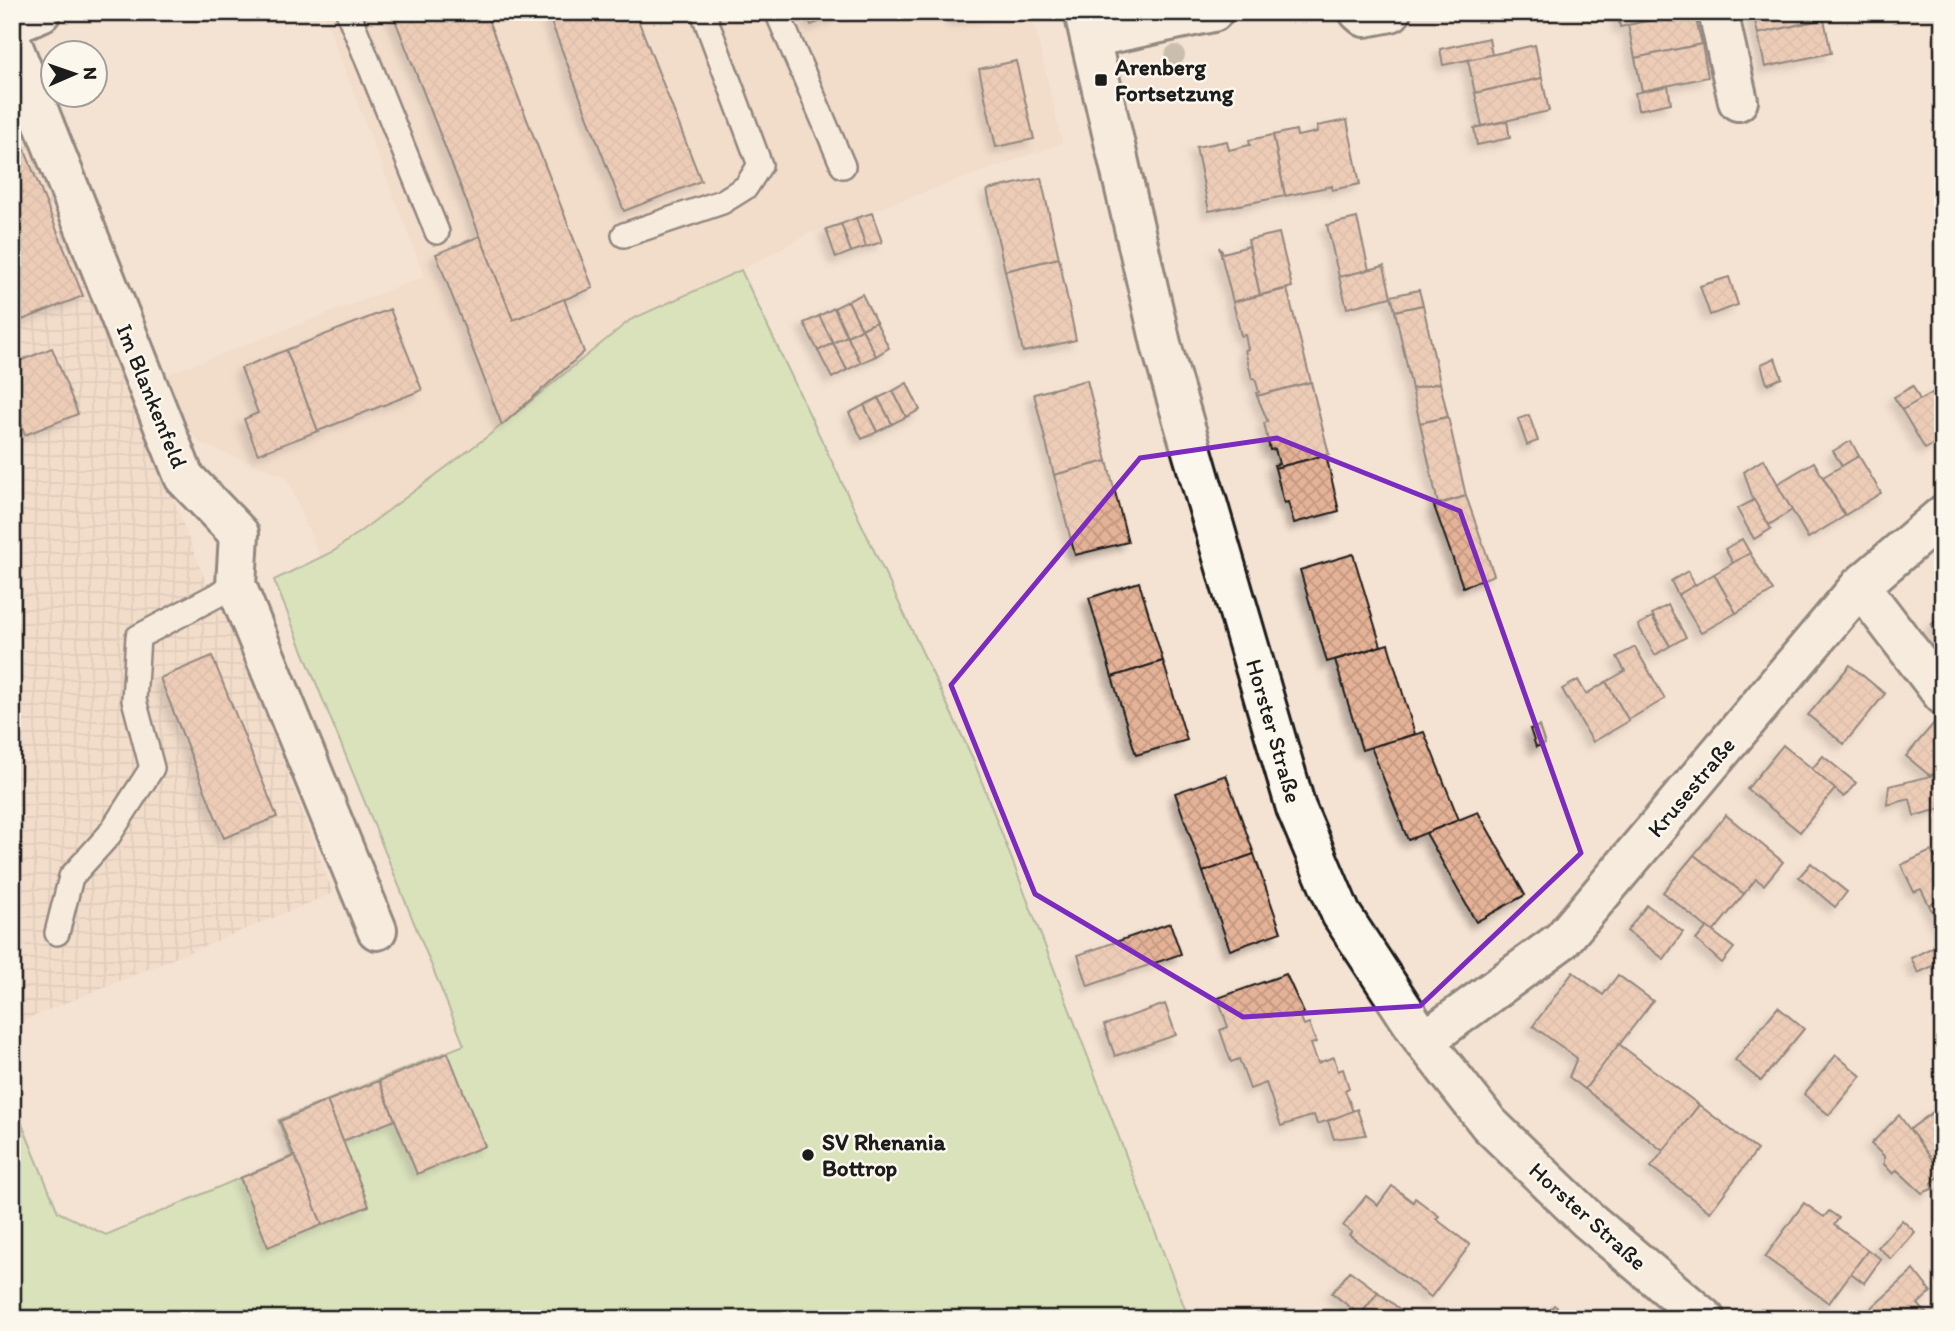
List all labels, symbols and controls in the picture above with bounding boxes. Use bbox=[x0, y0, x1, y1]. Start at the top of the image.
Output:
north arrow bbox=[38, 38, 108, 108]
place label: Arenberg Fortsetzung bbox=[1114, 53, 1235, 107]
text: N bbox=[79, 67, 102, 80]
marker: Arenberg Fortsetzung bbox=[1093, 72, 1109, 88]
street label: Im Blankenfeld bbox=[110, 320, 194, 472]
street label: Horster Straße bbox=[1240, 656, 1308, 806]
street label: Krusestraße bbox=[1641, 731, 1741, 843]
place label: SV Rhenania Bottrop bbox=[822, 1128, 947, 1182]
marker: SV Rhenania Bottrop bbox=[800, 1147, 816, 1163]
street label: Horster Straße bbox=[1523, 1156, 1653, 1276]

